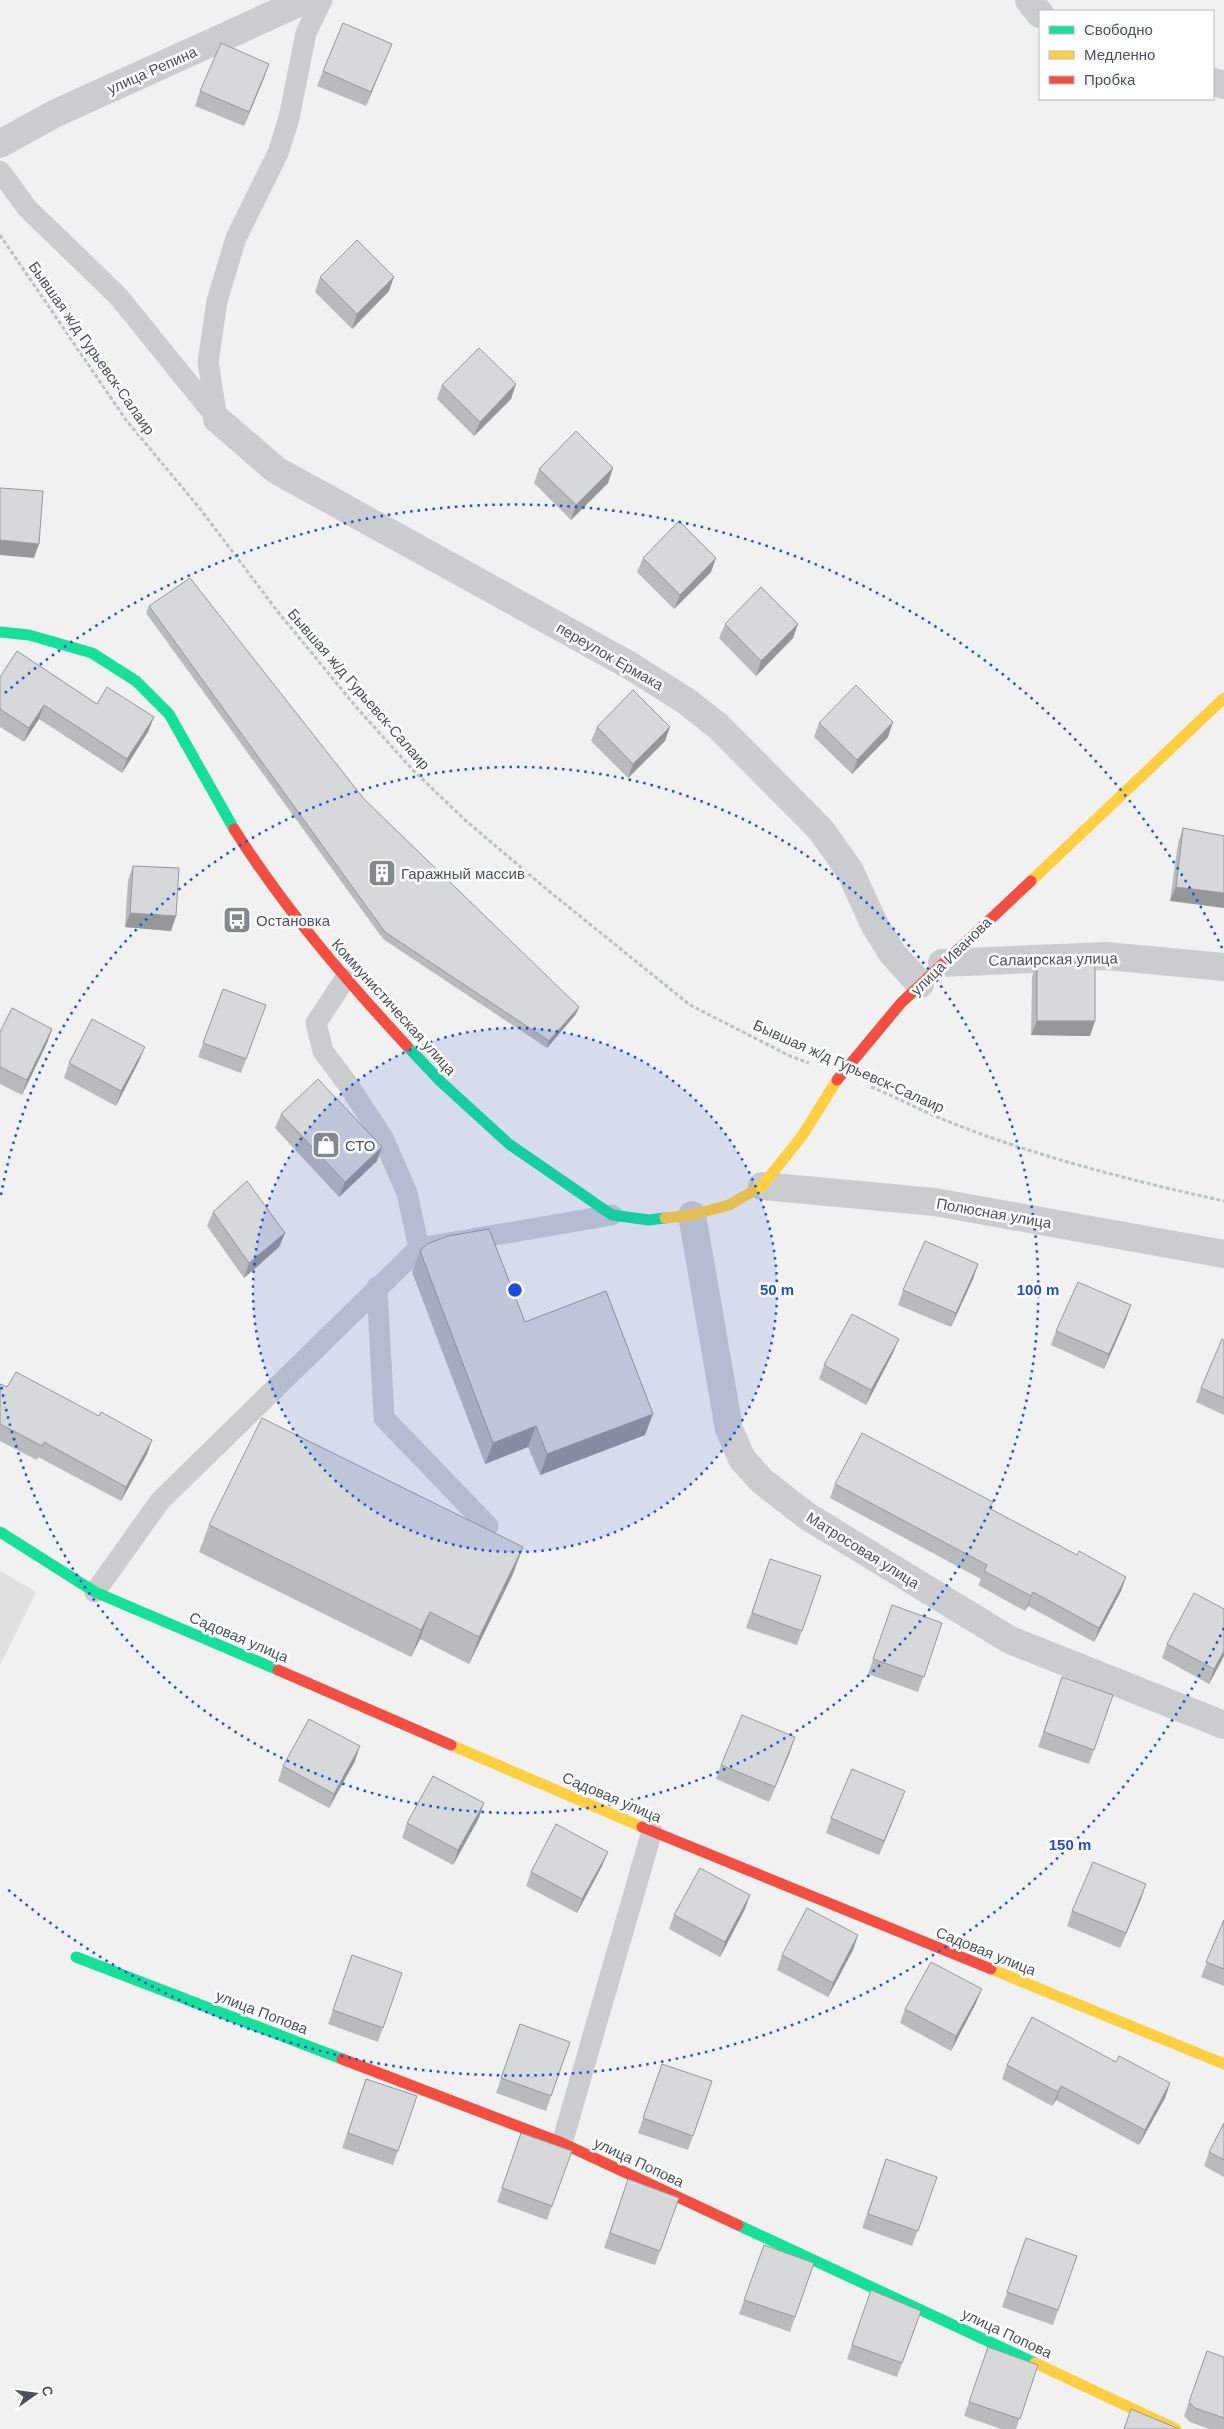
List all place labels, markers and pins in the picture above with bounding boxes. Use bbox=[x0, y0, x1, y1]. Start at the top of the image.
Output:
building icon: Гаражный массив bbox=[367, 858, 397, 888]
place label: Гаражный массив bbox=[401, 865, 525, 882]
bus stop icon: Остановка bbox=[222, 905, 252, 935]
place label: Остановка bbox=[256, 912, 331, 929]
shop icon: СТО bbox=[311, 1130, 341, 1160]
place label: СТО bbox=[345, 1137, 376, 1154]
centre of rings bbox=[506, 1281, 524, 1299]

